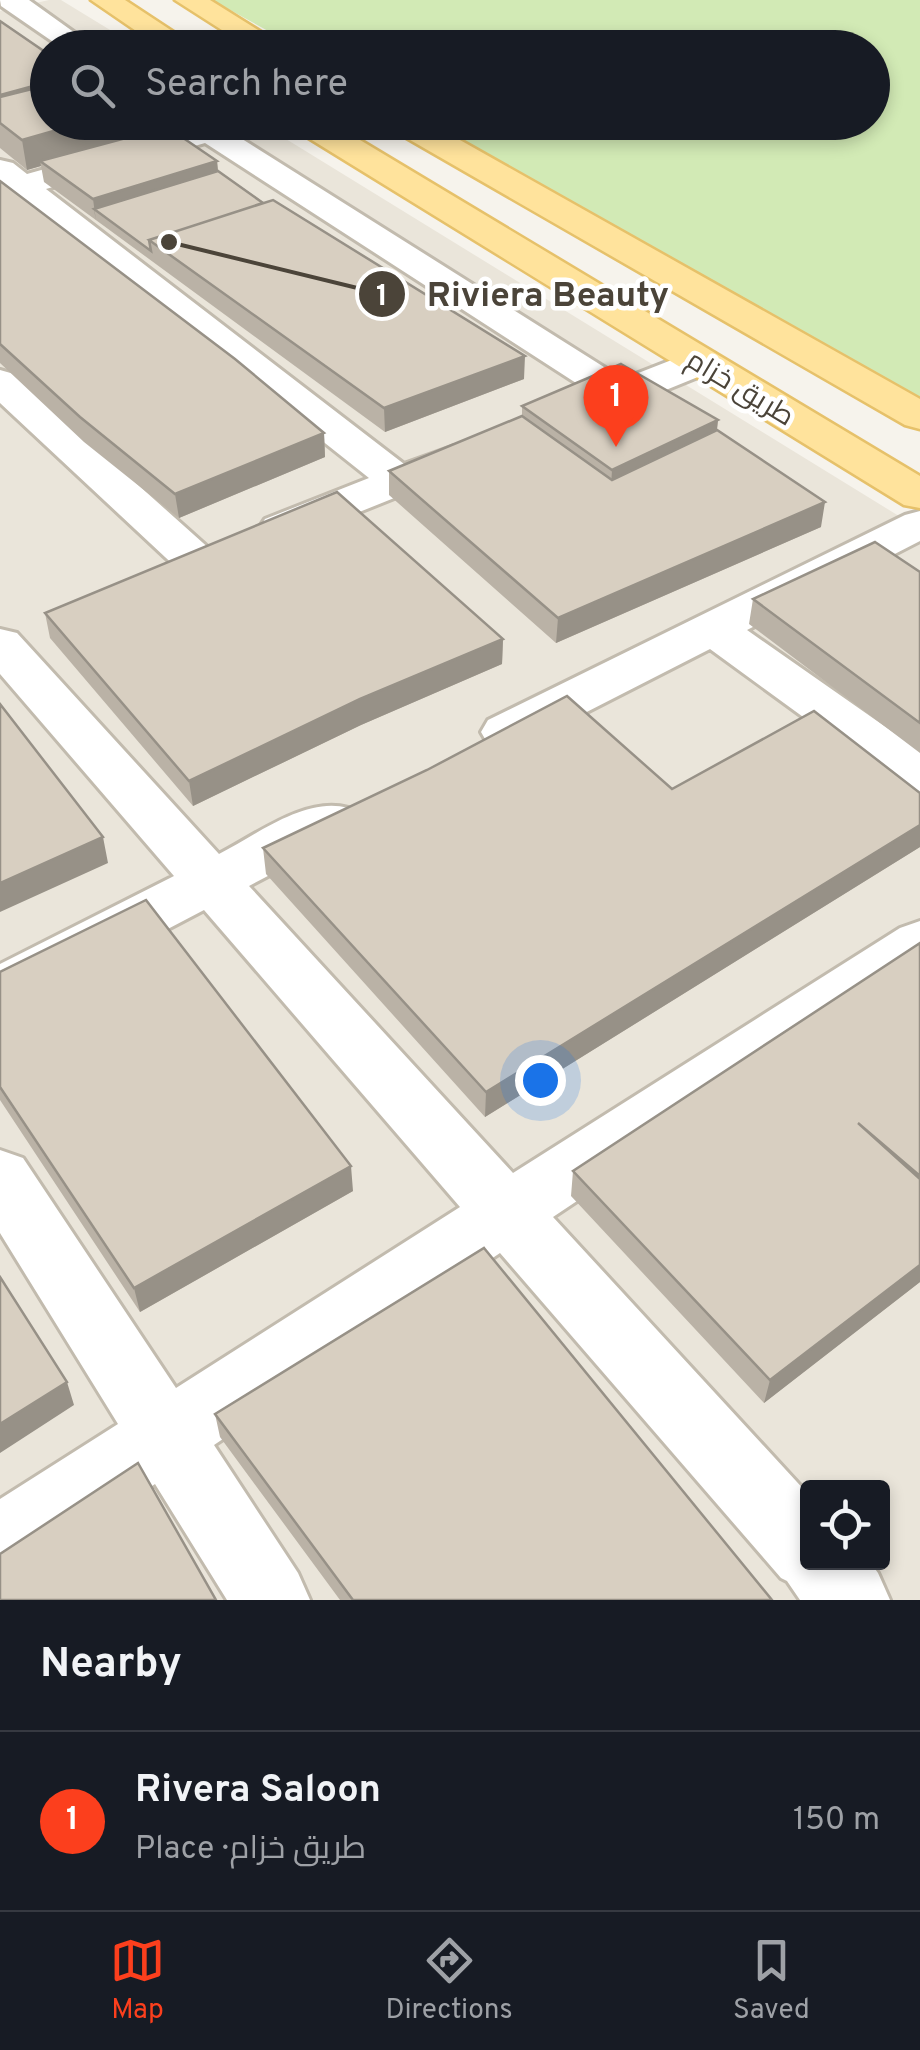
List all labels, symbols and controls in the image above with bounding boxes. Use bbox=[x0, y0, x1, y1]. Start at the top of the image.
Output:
search box bbox=[30, 30, 890, 140]
icon: search bbox=[65, 58, 120, 113]
text: Search here bbox=[145, 61, 348, 110]
callout: Riviera Beauty bbox=[357, 262, 690, 327]
text: Riviera Beauty bbox=[427, 275, 669, 319]
text: 1 bbox=[376, 279, 388, 316]
street label: طريق خزام bbox=[679, 343, 800, 436]
pin: 1 bbox=[584, 364, 648, 447]
your location bbox=[515, 1055, 566, 1106]
map controls bbox=[800, 1480, 890, 1570]
button: locate bbox=[800, 1480, 890, 1570]
text: Nearby bbox=[40, 1639, 182, 1692]
text: Rivera Saloon bbox=[135, 1767, 381, 1816]
text: 1 bbox=[66, 1801, 79, 1841]
text: 150 m bbox=[793, 1801, 880, 1841]
text: Place · طريق خزام bbox=[135, 1830, 366, 1870]
tab: Map bbox=[110, 1933, 165, 2029]
tab: Directions bbox=[385, 1933, 513, 2029]
tab: Saved bbox=[733, 1933, 810, 2029]

